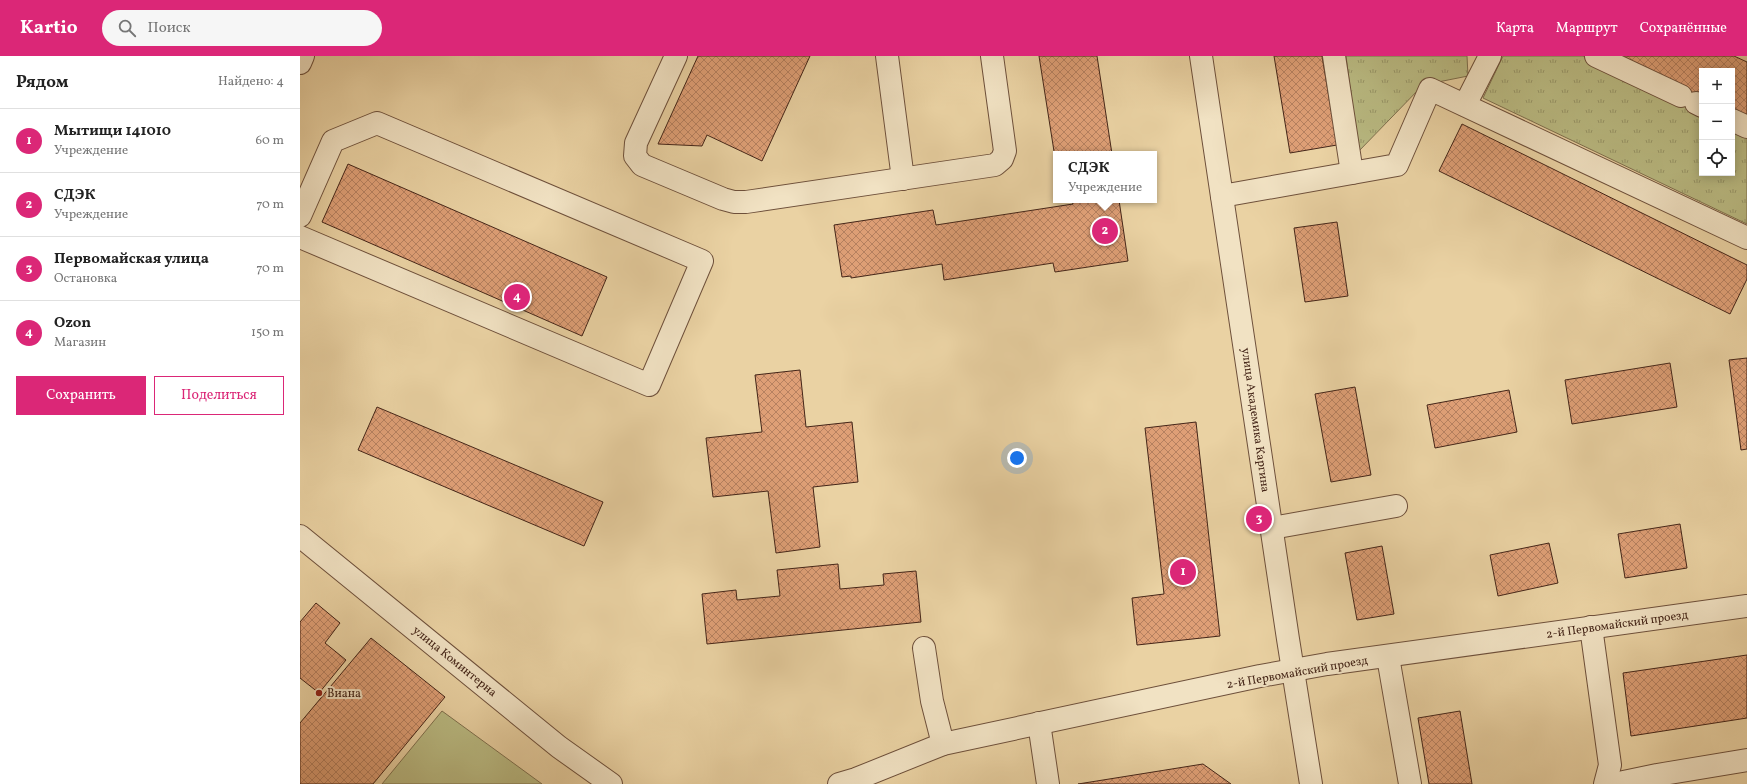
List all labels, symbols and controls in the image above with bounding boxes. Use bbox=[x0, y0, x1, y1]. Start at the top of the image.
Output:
search box bbox=[102, 10, 382, 46]
text: Kartio bbox=[20, 15, 78, 41]
icon: search bbox=[116, 17, 138, 39]
text: Поиск bbox=[148, 18, 191, 39]
text: Карта bbox=[1496, 19, 1534, 38]
text: Маршрут bbox=[1556, 19, 1618, 38]
text: Сохранённые bbox=[1640, 19, 1727, 38]
map controls bbox=[1699, 68, 1735, 176]
button: + bbox=[1699, 68, 1735, 104]
text: Рядом bbox=[16, 71, 69, 94]
text: Найдено: 4 bbox=[218, 73, 284, 91]
button: − bbox=[1699, 104, 1735, 140]
text: Мытищи 141010 bbox=[54, 121, 171, 142]
text: 1 bbox=[26, 132, 32, 150]
text: 60 m bbox=[256, 132, 284, 150]
button: locate bbox=[1699, 140, 1735, 176]
text: Учреждение bbox=[54, 142, 128, 160]
popup bbox=[1053, 151, 1157, 203]
text: СДЭК bbox=[1068, 158, 1109, 179]
text: Учреждение bbox=[1068, 179, 1142, 197]
text: СДЭК bbox=[54, 185, 95, 206]
text: 2 bbox=[26, 196, 32, 214]
text: 70 m bbox=[256, 196, 284, 214]
text: Учреждение bbox=[54, 206, 128, 224]
pin: 2 bbox=[1092, 216, 1118, 246]
text: Первомайская улица bbox=[54, 249, 209, 270]
text: 3 bbox=[26, 260, 32, 278]
text: 70 m bbox=[256, 260, 284, 278]
text: Остановка bbox=[54, 270, 117, 288]
pin: 4 bbox=[504, 282, 530, 312]
text: Ozon bbox=[54, 313, 91, 334]
text: 4 bbox=[25, 324, 33, 342]
text: 150 m bbox=[251, 324, 284, 342]
text: Магазин bbox=[54, 334, 106, 352]
street label: улица Академика Каргина bbox=[1237, 347, 1273, 494]
button: Сохранить bbox=[16, 376, 146, 415]
button: Поделиться bbox=[154, 376, 284, 415]
your location bbox=[1007, 448, 1027, 468]
pin: 3 bbox=[1246, 504, 1272, 534]
pin: 1 bbox=[1170, 557, 1196, 587]
street label: 2-й Первомайский проезд bbox=[1545, 607, 1689, 643]
street label: улица Коминтерна bbox=[409, 623, 500, 701]
street label: 2-й Первомайский проезд bbox=[1225, 653, 1369, 693]
place label: Виана bbox=[327, 686, 361, 702]
marker: Виана bbox=[314, 688, 324, 698]

